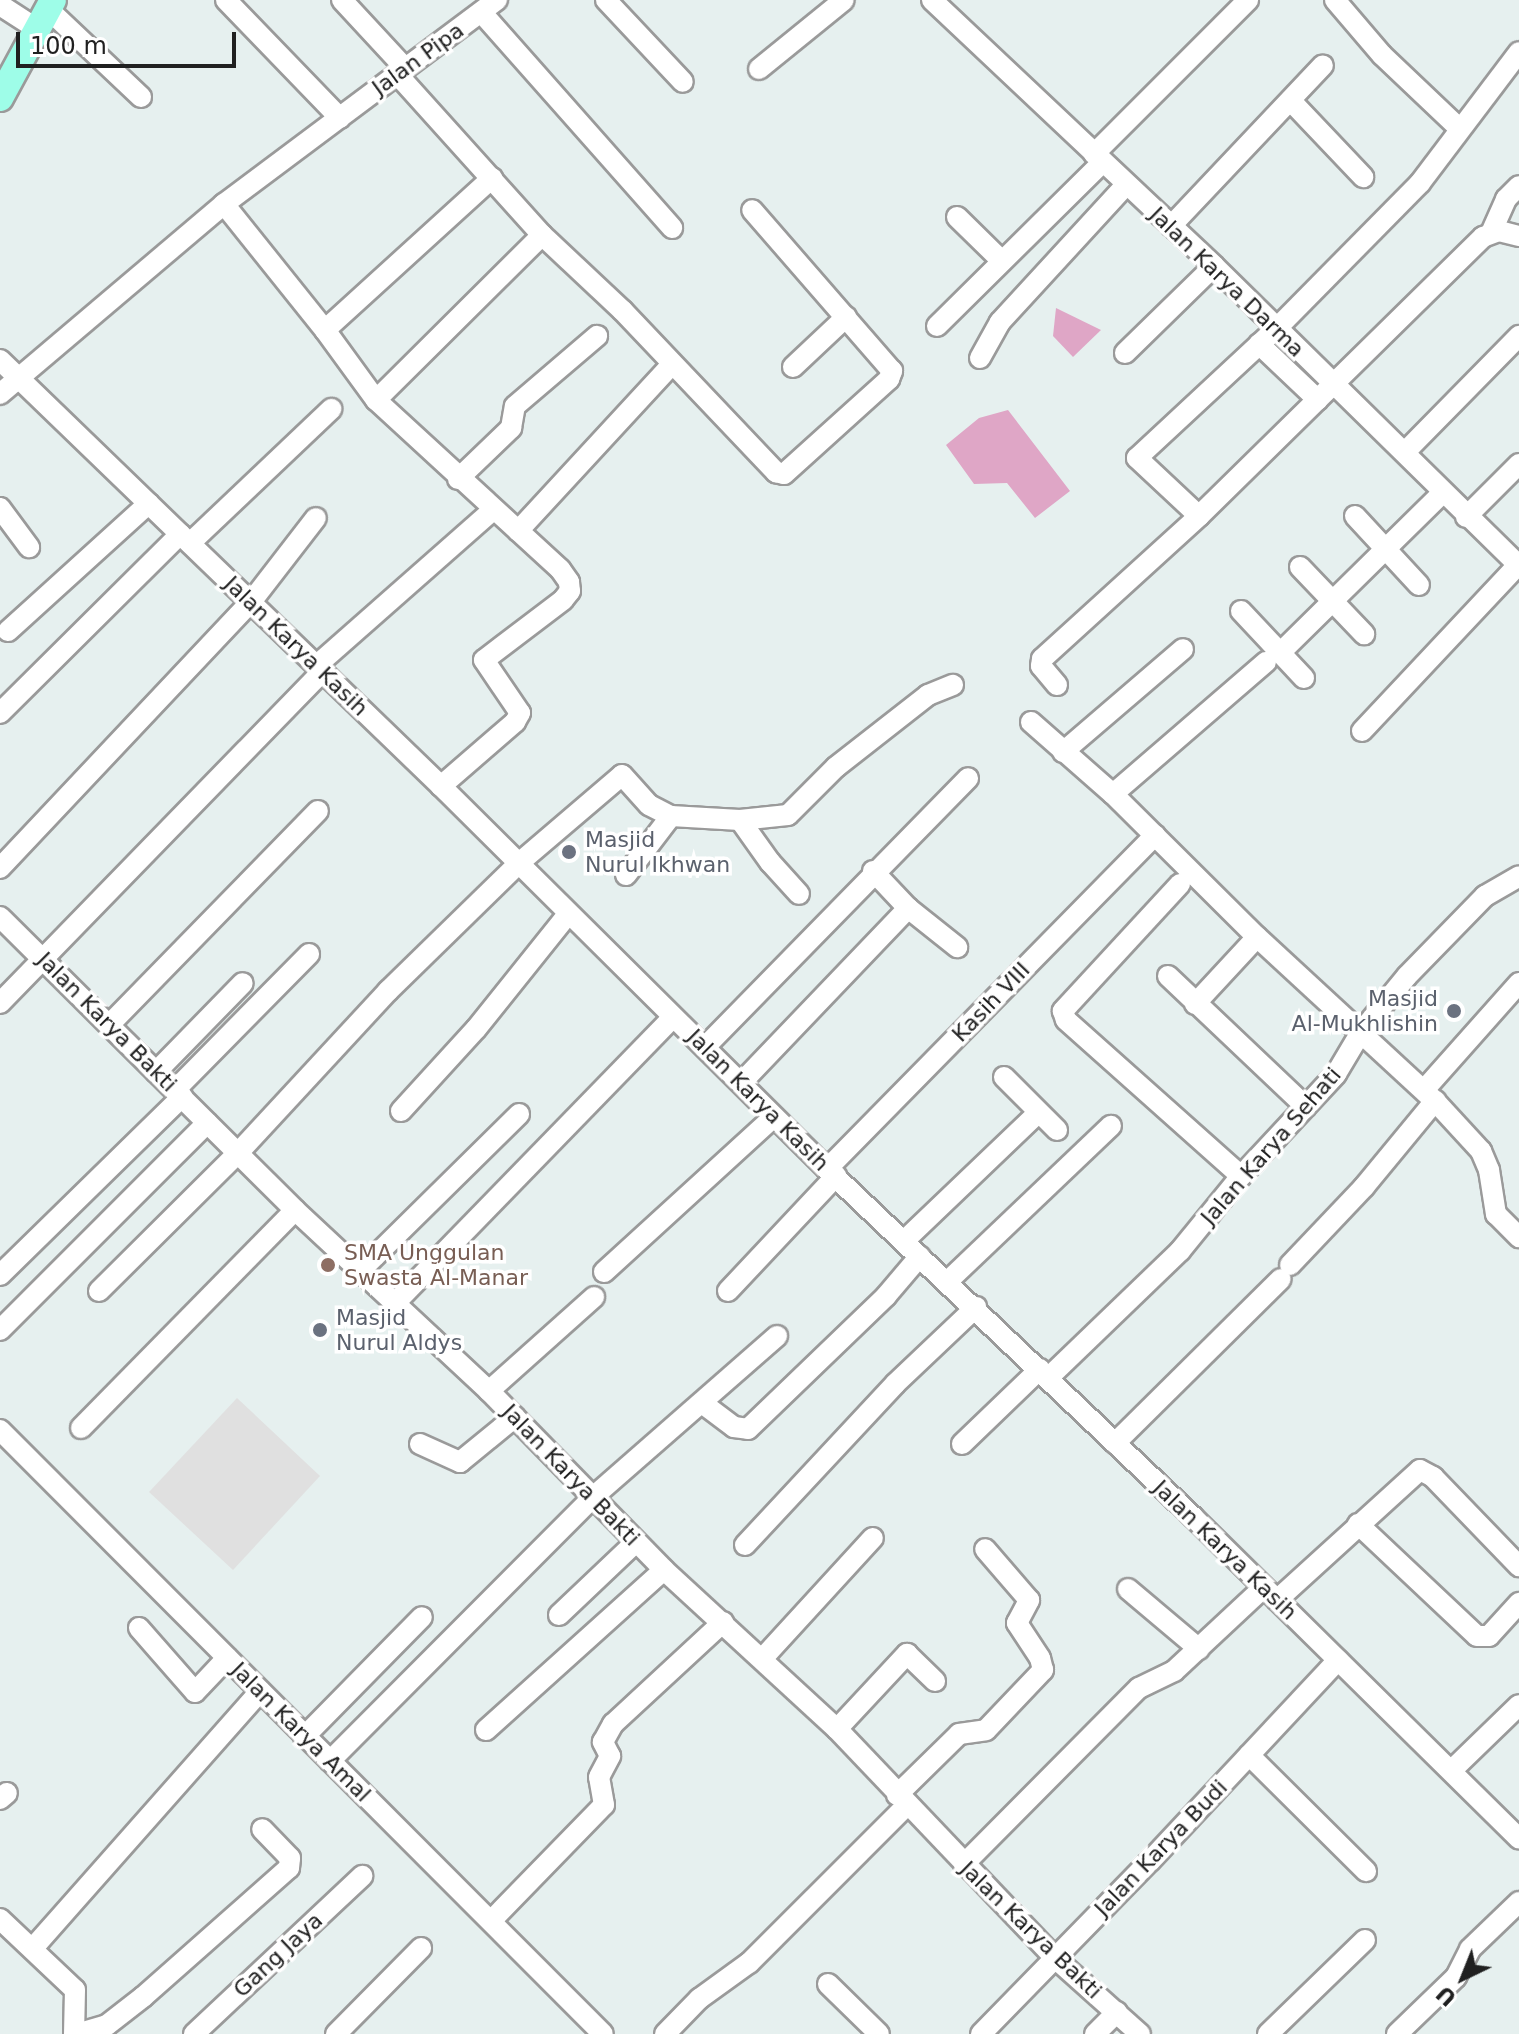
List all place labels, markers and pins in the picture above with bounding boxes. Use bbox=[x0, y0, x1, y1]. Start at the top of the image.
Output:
place label: Masjid Nurul Ikhwan bbox=[585, 826, 730, 878]
marker: Masjid Nurul Ikhwan bbox=[560, 843, 578, 861]
place label: Masjid Al-Mukhlishin bbox=[1292, 985, 1438, 1036]
marker: Masjid Al-Mukhlishin bbox=[1445, 1002, 1463, 1020]
place label: SMA Unggulan Swasta Al-Manar bbox=[344, 1239, 528, 1290]
marker: SMA Unggulan Swasta Al-Manar bbox=[319, 1256, 337, 1274]
place label: Masjid Nurul Aldys bbox=[336, 1304, 462, 1356]
marker: Masjid Nurul Aldys bbox=[311, 1321, 329, 1339]

